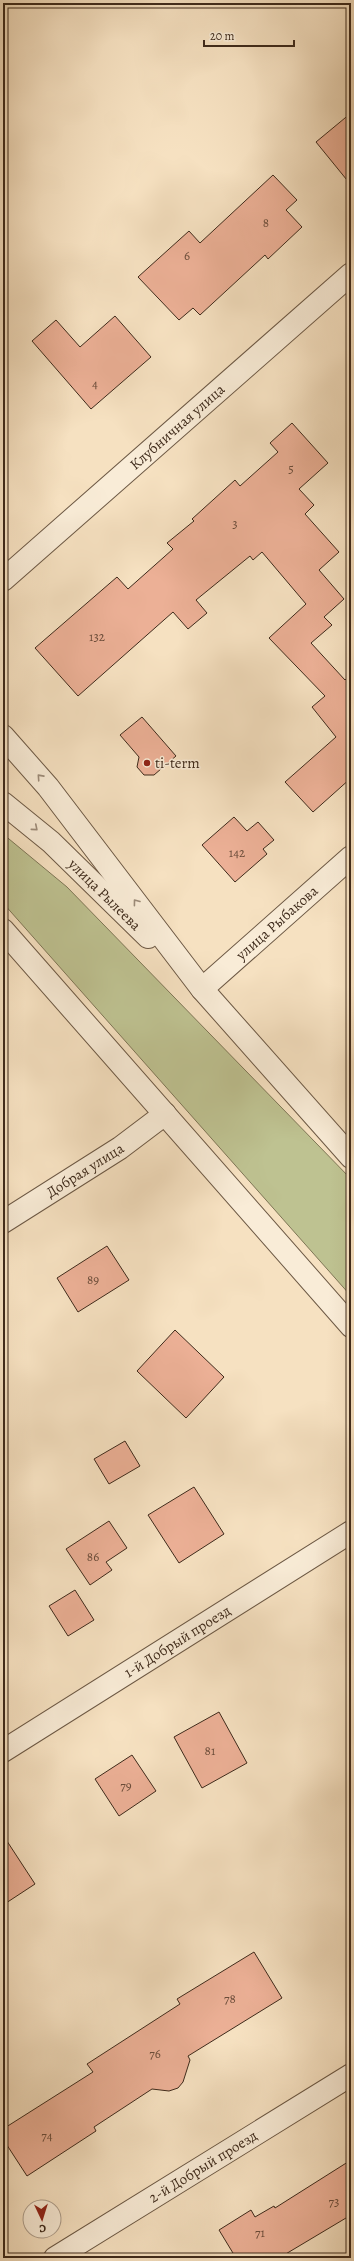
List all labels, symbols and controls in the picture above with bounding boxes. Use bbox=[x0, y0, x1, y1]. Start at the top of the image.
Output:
scale bar bbox=[204, 22, 294, 48]
text: 20 m bbox=[210, 28, 234, 44]
house number: 8 bbox=[263, 214, 269, 231]
house number: 6 bbox=[184, 247, 190, 264]
house number: 4 bbox=[92, 375, 98, 392]
street label: Клубничная улица bbox=[125, 379, 229, 474]
house number: 5 bbox=[288, 460, 294, 477]
house number: 3 bbox=[232, 515, 238, 532]
house number: 132 bbox=[89, 628, 105, 645]
place label: ti-term bbox=[155, 753, 200, 773]
marker: ti-term bbox=[142, 758, 152, 768]
one-way arrow bbox=[37, 775, 44, 782]
one-way arrow bbox=[30, 824, 37, 831]
house number: 142 bbox=[229, 844, 245, 861]
street label: улица Рылеева bbox=[63, 854, 146, 935]
street label: улица Рыбакова bbox=[231, 881, 322, 965]
one-way arrow bbox=[134, 900, 141, 907]
street label: Добрая улица bbox=[42, 1138, 128, 1202]
house number: 89 bbox=[87, 1271, 99, 1288]
house number: 86 bbox=[87, 1548, 99, 1565]
street label: 1-й Добрый проезд bbox=[120, 1600, 234, 1682]
house number: 81 bbox=[205, 1742, 216, 1759]
house number: 79 bbox=[120, 1777, 132, 1794]
house number: 78 bbox=[224, 1990, 236, 2007]
house number: 76 bbox=[149, 2045, 161, 2062]
street label: 2-й Добрый проезд bbox=[145, 2125, 261, 2208]
house number: 74 bbox=[41, 2127, 53, 2144]
house number: 73 bbox=[329, 2193, 339, 2210]
north arrow bbox=[22, 2199, 62, 2239]
text: С bbox=[39, 2221, 47, 2236]
house number: 71 bbox=[255, 2224, 266, 2241]

